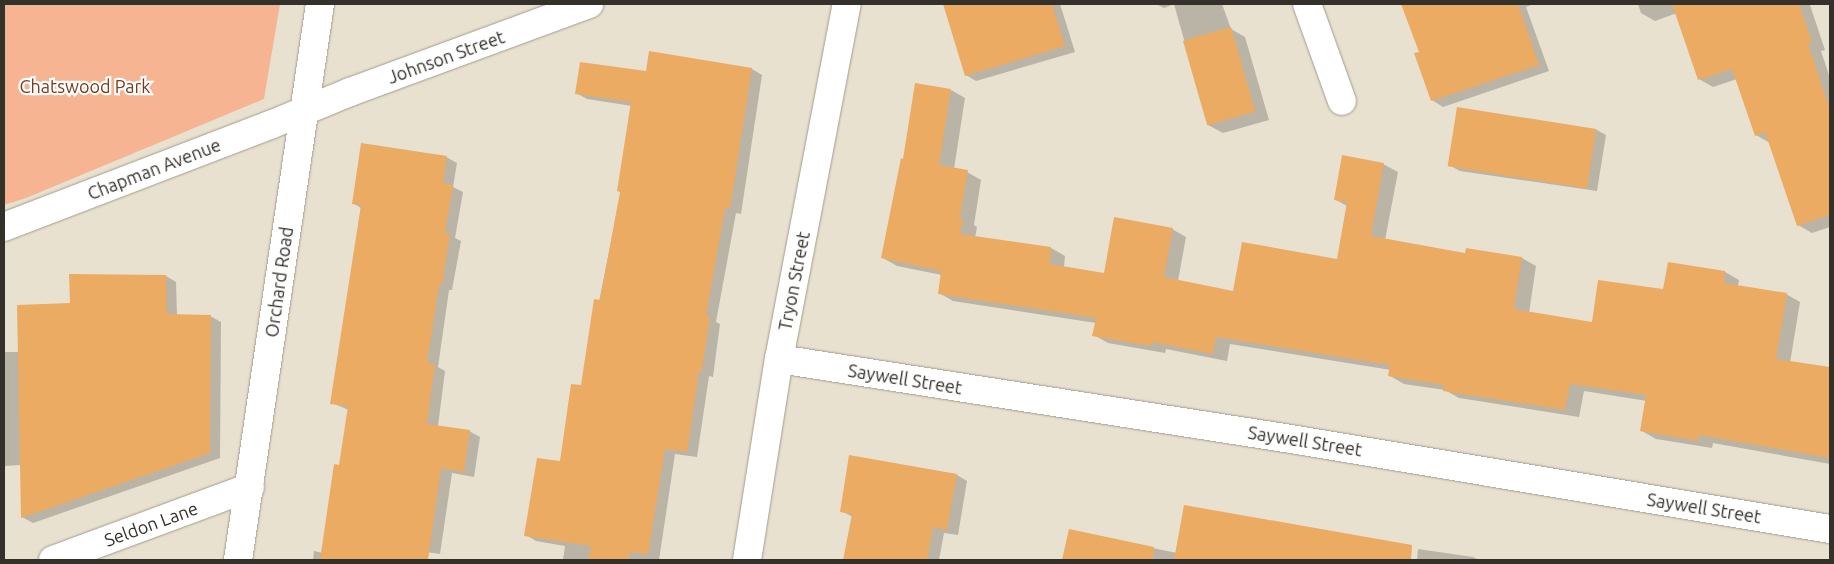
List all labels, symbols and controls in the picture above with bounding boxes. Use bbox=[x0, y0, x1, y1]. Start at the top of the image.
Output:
street label: Johnson Street bbox=[385, 26, 507, 88]
park label: Chatswood Park bbox=[20, 75, 150, 97]
street label: Chapman Avenue bbox=[84, 134, 224, 204]
street label: Orchard Road bbox=[261, 225, 297, 339]
street label: Tryon Street bbox=[774, 230, 814, 332]
street label: Saywell Street bbox=[846, 359, 964, 399]
street label: Saywell Street bbox=[1246, 421, 1364, 461]
street label: Saywell Street bbox=[1645, 488, 1763, 528]
street label: Seldon Lane bbox=[101, 497, 201, 551]

